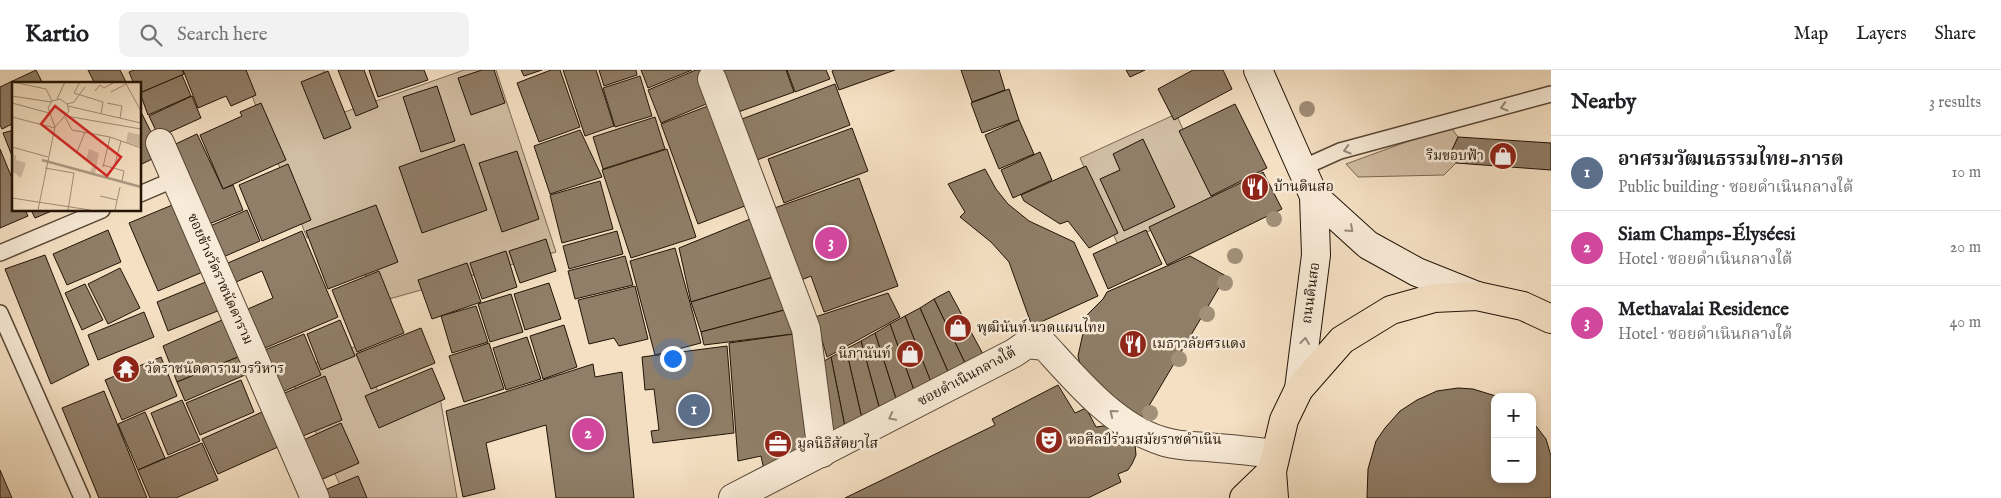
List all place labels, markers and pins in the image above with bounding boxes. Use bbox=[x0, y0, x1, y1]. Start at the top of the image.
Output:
shop icon: ริมขอบฟ้า bbox=[1488, 141, 1518, 171]
place label: ริมขอบฟ้า bbox=[1426, 147, 1484, 165]
restaurant icon: บ้านดินสอ bbox=[1240, 172, 1270, 202]
place label: บ้านดินสอ bbox=[1274, 178, 1334, 196]
pin: 3 bbox=[815, 224, 847, 262]
shop icon: พุฒินันท์ นวดแผนไทย bbox=[943, 313, 973, 343]
place label: พุฒินันท์ นวดแผนไทย bbox=[977, 317, 1105, 337]
restaurant icon: เมธาวลัยศรแดง bbox=[1118, 329, 1148, 359]
place label: เมธาวลัยศรแดง bbox=[1152, 335, 1246, 353]
shop icon: นิภานันท์ bbox=[895, 339, 925, 369]
place label: นิภานันท์ bbox=[838, 344, 891, 363]
temple icon: วัดราชนัดดารามวรวิหาร bbox=[111, 354, 141, 384]
place label: วัดราชนัดดารามวรวิหาร bbox=[145, 360, 284, 378]
pin: 1 bbox=[678, 391, 710, 429]
pin: 2 bbox=[572, 415, 604, 453]
theatre icon: หอศิลป์ร่วมสมัยราชดำเนิน bbox=[1034, 425, 1064, 455]
office icon: มูลนิธิสัตยาไส bbox=[763, 429, 793, 459]
place label: หอศิลป์ร่วมสมัยราชดำเนิน bbox=[1068, 431, 1222, 449]
place label: มูลนิธิสัตยาไส bbox=[797, 433, 878, 453]

